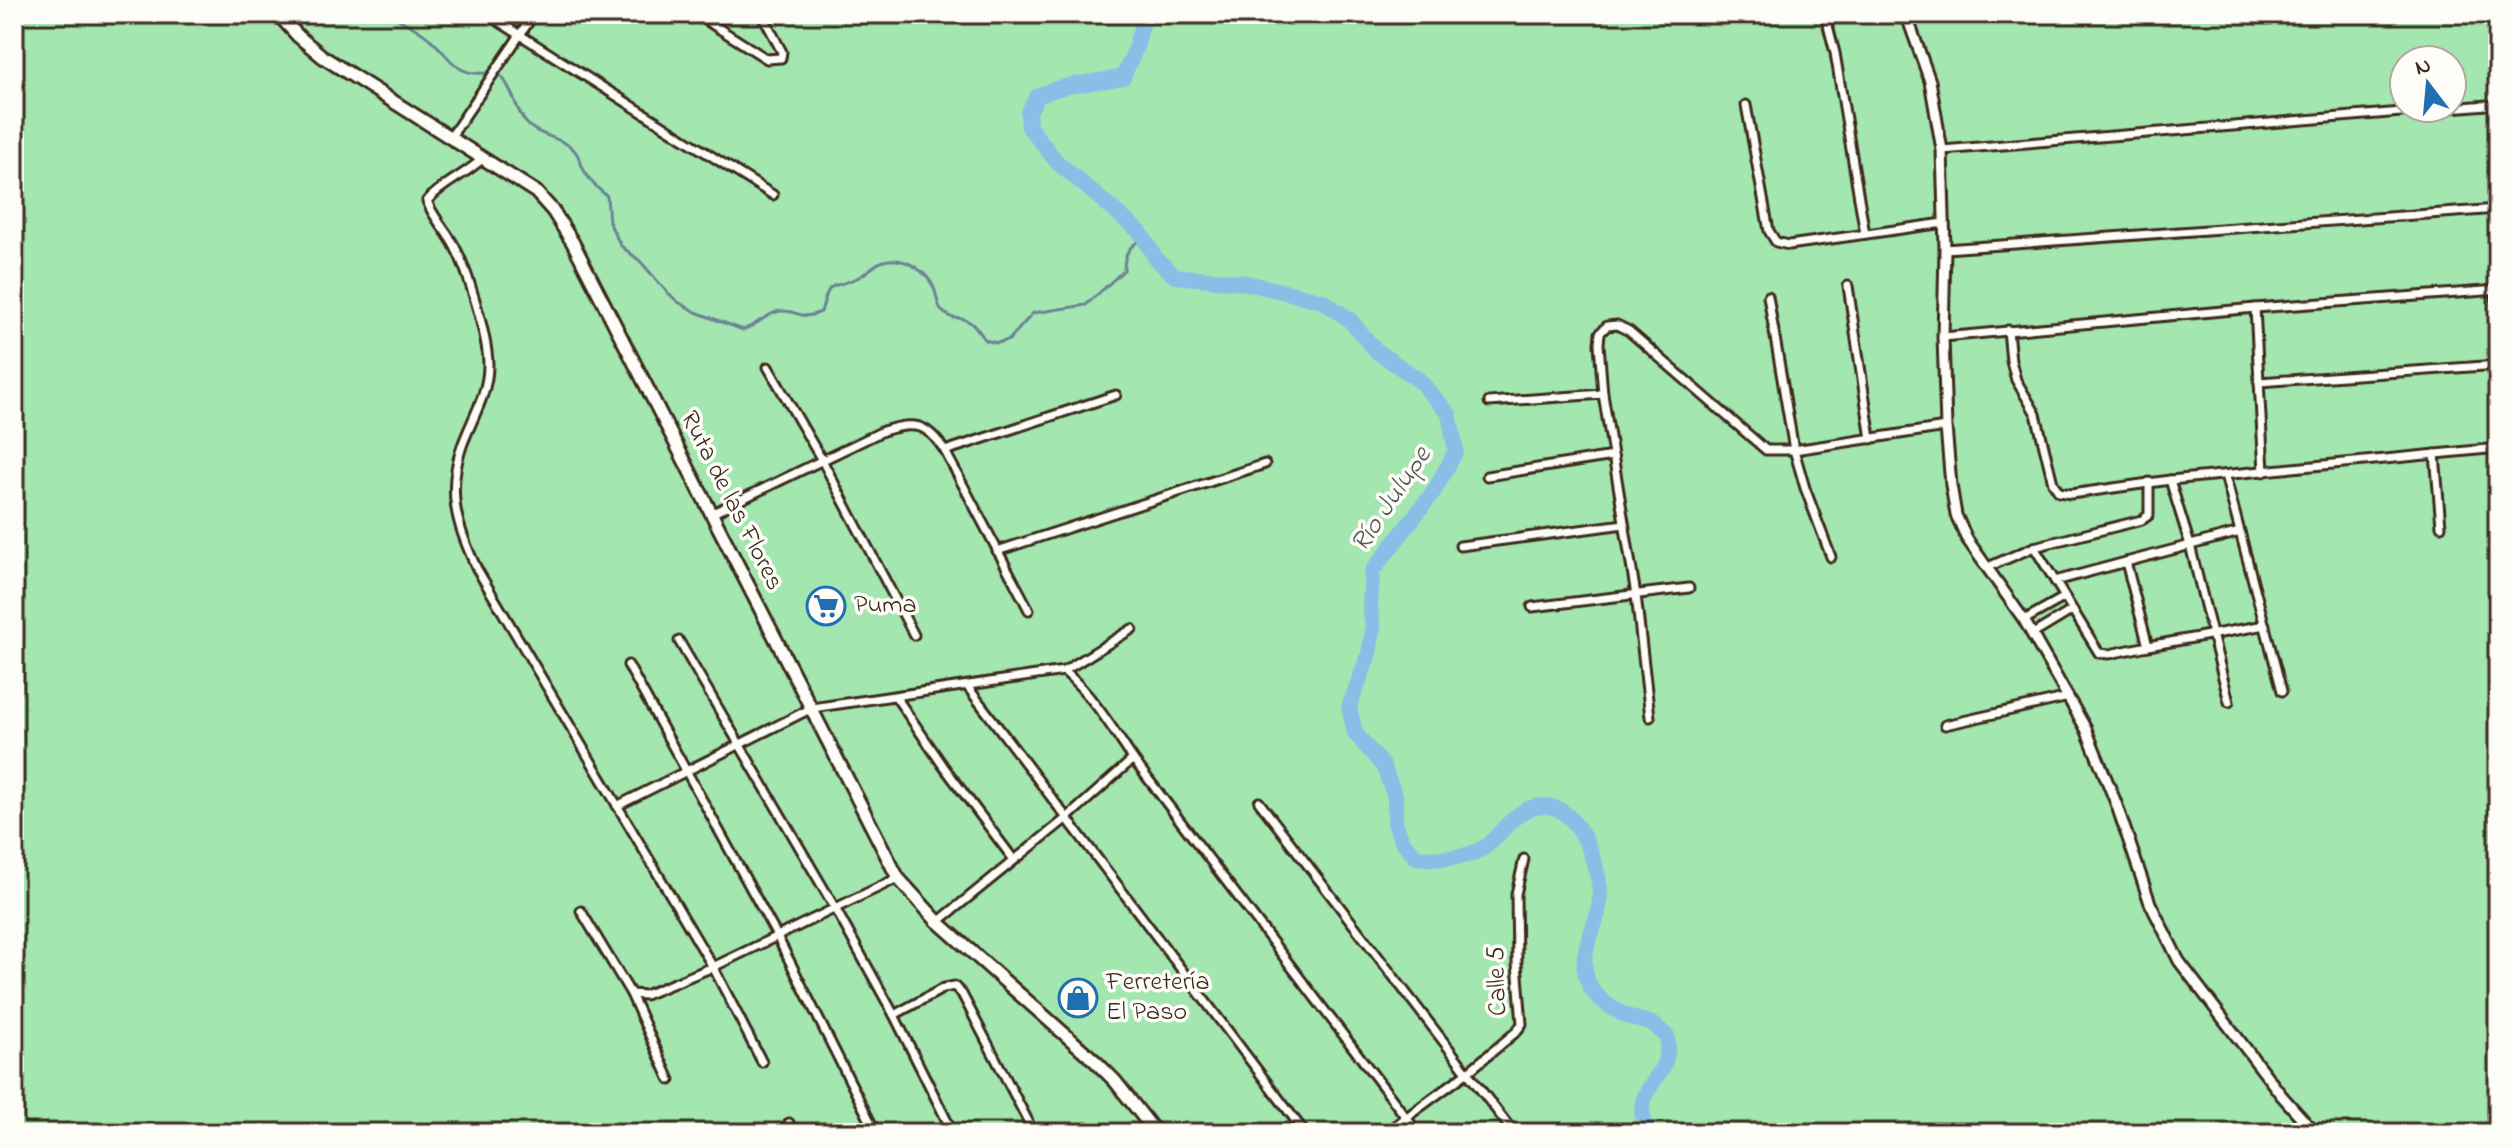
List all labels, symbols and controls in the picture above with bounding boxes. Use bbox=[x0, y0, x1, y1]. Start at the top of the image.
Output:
north arrow bbox=[2388, 44, 2468, 124]
text: N bbox=[2412, 50, 2435, 85]
street label: Ruta de las Flores bbox=[669, 405, 793, 597]
water label: Río Julupe bbox=[1341, 438, 1443, 561]
supermarket icon: Puma bbox=[805, 585, 847, 627]
place label: Puma bbox=[854, 587, 917, 625]
street label: Calle 5 bbox=[1478, 945, 1518, 1017]
place label: Ferretería El Paso bbox=[1105, 964, 1209, 1032]
shop icon: Ferretería El Paso bbox=[1057, 977, 1099, 1019]

